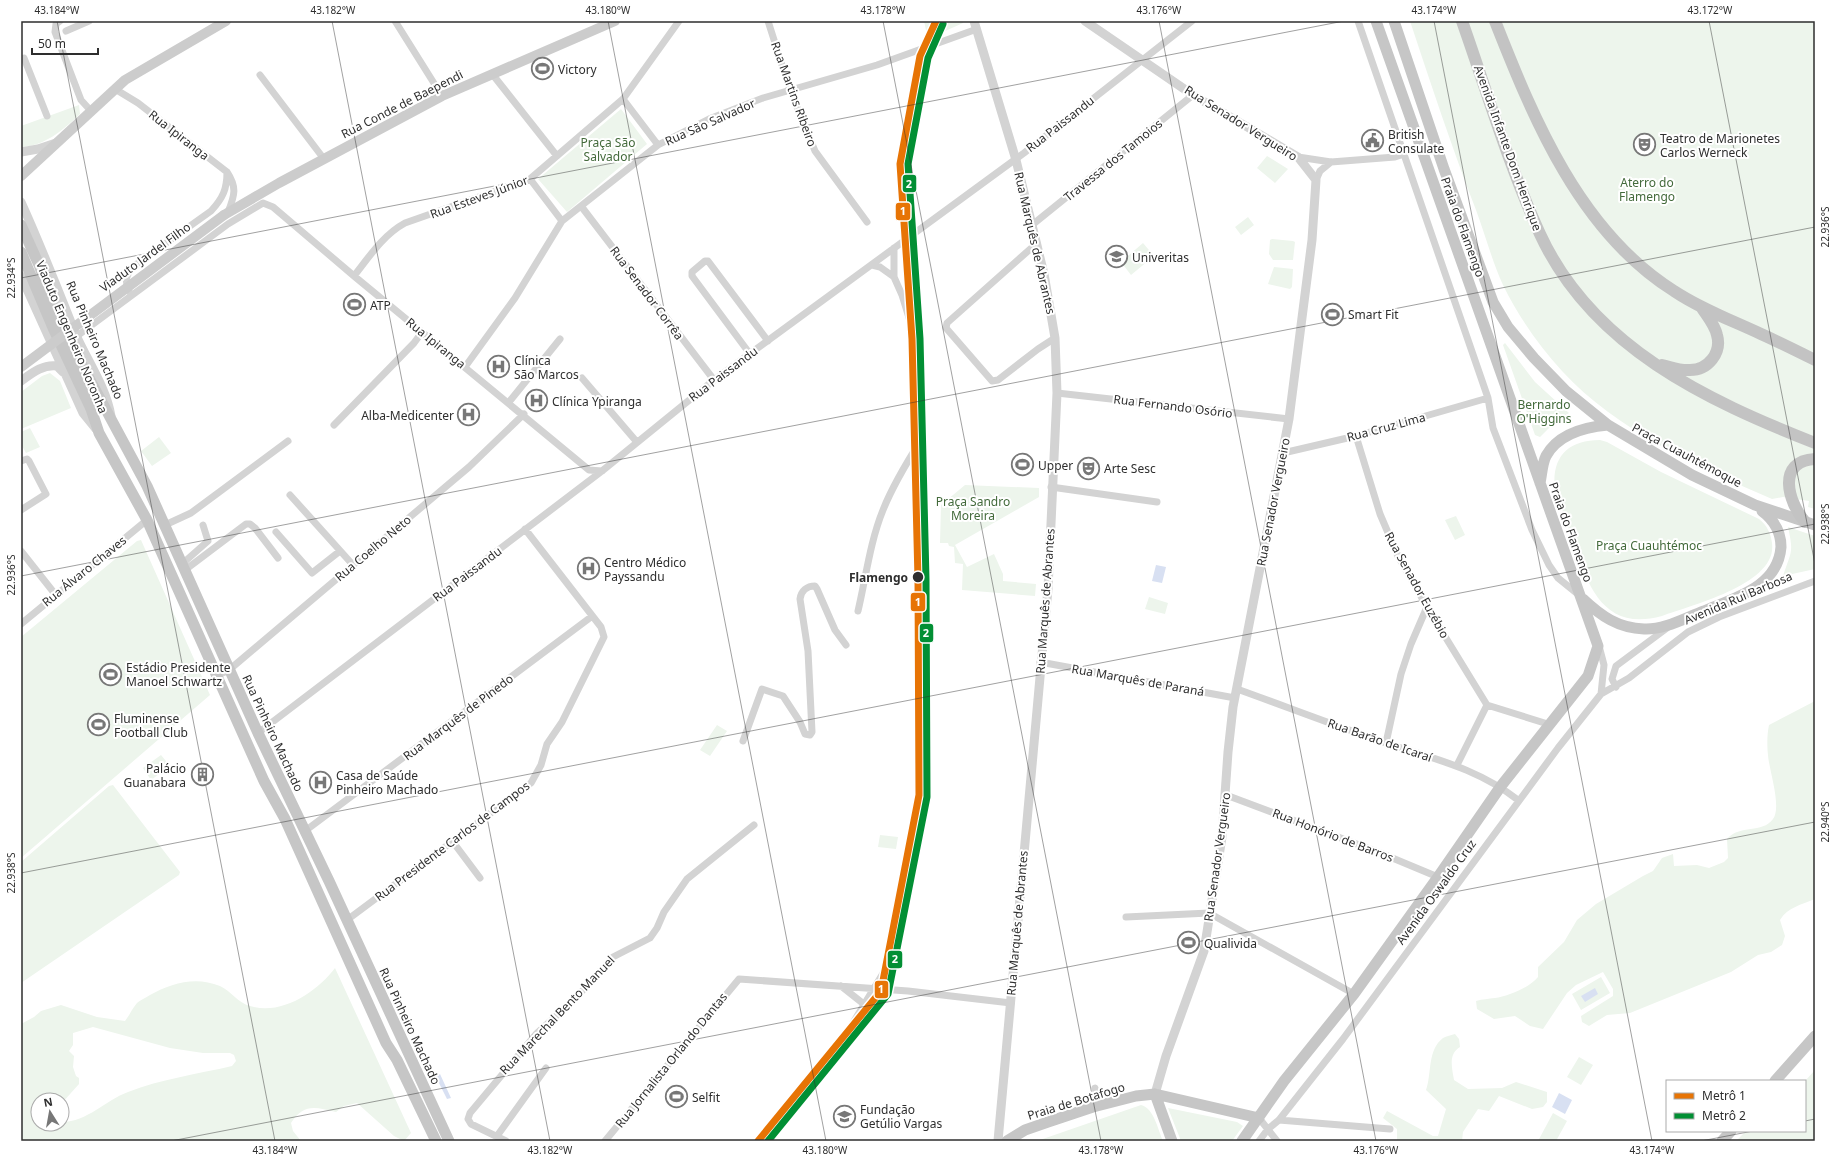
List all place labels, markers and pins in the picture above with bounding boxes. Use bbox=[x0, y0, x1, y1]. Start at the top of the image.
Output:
sports icon: Victory bbox=[530, 56, 556, 82]
place label: Victory bbox=[558, 61, 598, 78]
place label: British Consulate bbox=[1388, 126, 1445, 157]
public building icon: British Consulate bbox=[1360, 128, 1386, 154]
place label: Teatro de Marionetes Carlos Werneck bbox=[1660, 130, 1780, 161]
theatre icon: Teatro de Marionetes Carlos Werneck bbox=[1632, 132, 1658, 158]
school or university icon: Univeritas bbox=[1104, 244, 1130, 270]
place label: Univeritas bbox=[1132, 249, 1189, 266]
sports icon: ATP bbox=[341, 292, 367, 318]
place label: ATP bbox=[370, 297, 391, 314]
sports icon: Smart Fit bbox=[1320, 301, 1346, 327]
place label: Smart Fit bbox=[1348, 306, 1399, 323]
place label: Clínica São Marcos bbox=[514, 352, 579, 383]
hospital icon: Clínica São Marcos bbox=[486, 354, 512, 380]
hospital icon: Clínica Ypiranga bbox=[523, 388, 549, 414]
place label: Clínica Ypiranga bbox=[552, 393, 642, 410]
hospital icon: Alba-Medicenter bbox=[456, 402, 482, 428]
place label: Alba-Medicenter bbox=[361, 407, 454, 424]
sports icon: Upper bbox=[1009, 452, 1035, 478]
theatre icon: Arte Sesc bbox=[1075, 455, 1101, 481]
place label: Upper bbox=[1038, 457, 1073, 474]
place label: Arte Sesc bbox=[1104, 460, 1156, 477]
place label: Centro Médico Payssandu bbox=[604, 554, 686, 585]
hospital icon: Centro Médico Payssandu bbox=[576, 556, 602, 582]
place label: Flamengo bbox=[849, 569, 908, 586]
marker: Flamengo bbox=[911, 570, 925, 584]
place label: Estádio Presidente Manoel Schwartz bbox=[126, 659, 231, 690]
sports icon: Estádio Presidente Manoel Schwartz bbox=[98, 661, 124, 687]
place label: Fluminense Football Club bbox=[114, 710, 188, 741]
sports icon: Fluminense Football Club bbox=[86, 712, 112, 738]
place label: Palácio Guanabara bbox=[123, 760, 186, 791]
building icon: Palácio Guanabara bbox=[189, 762, 215, 788]
place label: Casa de Saúde Pinheiro Machado bbox=[336, 767, 438, 798]
hospital icon: Casa de Saúde Pinheiro Machado bbox=[308, 769, 334, 795]
sports icon: Qualivida bbox=[1176, 930, 1202, 956]
place label: Qualivida bbox=[1204, 935, 1257, 952]
sports icon: Selfit bbox=[664, 1084, 690, 1110]
place label: Selfit bbox=[692, 1089, 721, 1106]
place label: Fundação Getúlio Vargas bbox=[860, 1101, 942, 1132]
school or university icon: Fundação Getúlio Vargas bbox=[831, 1103, 857, 1129]

